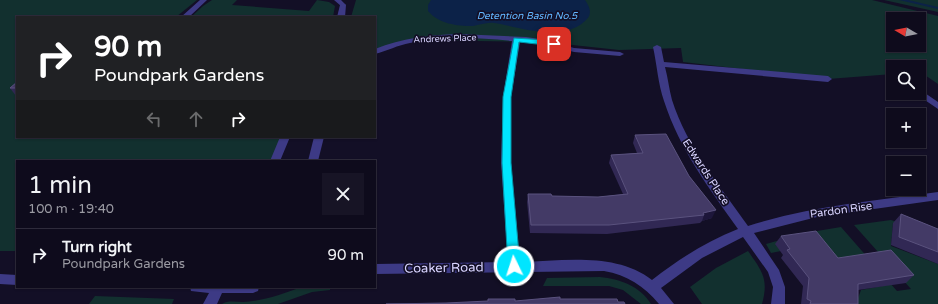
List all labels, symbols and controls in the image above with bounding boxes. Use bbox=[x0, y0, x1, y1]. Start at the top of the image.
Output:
water label: Detention Basin No.5 bbox=[477, 10, 579, 22]
north arrow bbox=[886, 12, 926, 52]
map controls bbox=[886, 12, 926, 196]
pin bbox=[537, 27, 571, 61]
text: 90 m bbox=[94, 30, 162, 64]
icon: right bbox=[28, 32, 80, 84]
street label: Andrews Place bbox=[413, 32, 477, 46]
icon: arrive bbox=[543, 33, 565, 55]
button: search bbox=[886, 60, 926, 100]
text: Poundpark Gardens bbox=[94, 64, 264, 86]
icon: left bbox=[143, 108, 165, 130]
icon: ahead bbox=[185, 108, 207, 130]
icon: right bbox=[227, 108, 249, 130]
button: + bbox=[886, 108, 926, 148]
street label: Edwards Place bbox=[680, 137, 732, 207]
button: − bbox=[886, 156, 926, 196]
text: 1 min bbox=[28, 171, 92, 200]
button: close bbox=[322, 173, 364, 215]
street label: Pardon Rise bbox=[809, 199, 873, 221]
text: 100 m · 19:40 bbox=[28, 201, 114, 217]
text: Turn right bbox=[62, 238, 132, 256]
icon: right bbox=[28, 244, 50, 266]
position arrow bbox=[493, 245, 535, 287]
text: 90 m bbox=[327, 246, 364, 264]
text: Poundpark Gardens bbox=[62, 256, 185, 272]
street label: Coaker Road bbox=[404, 259, 484, 277]

